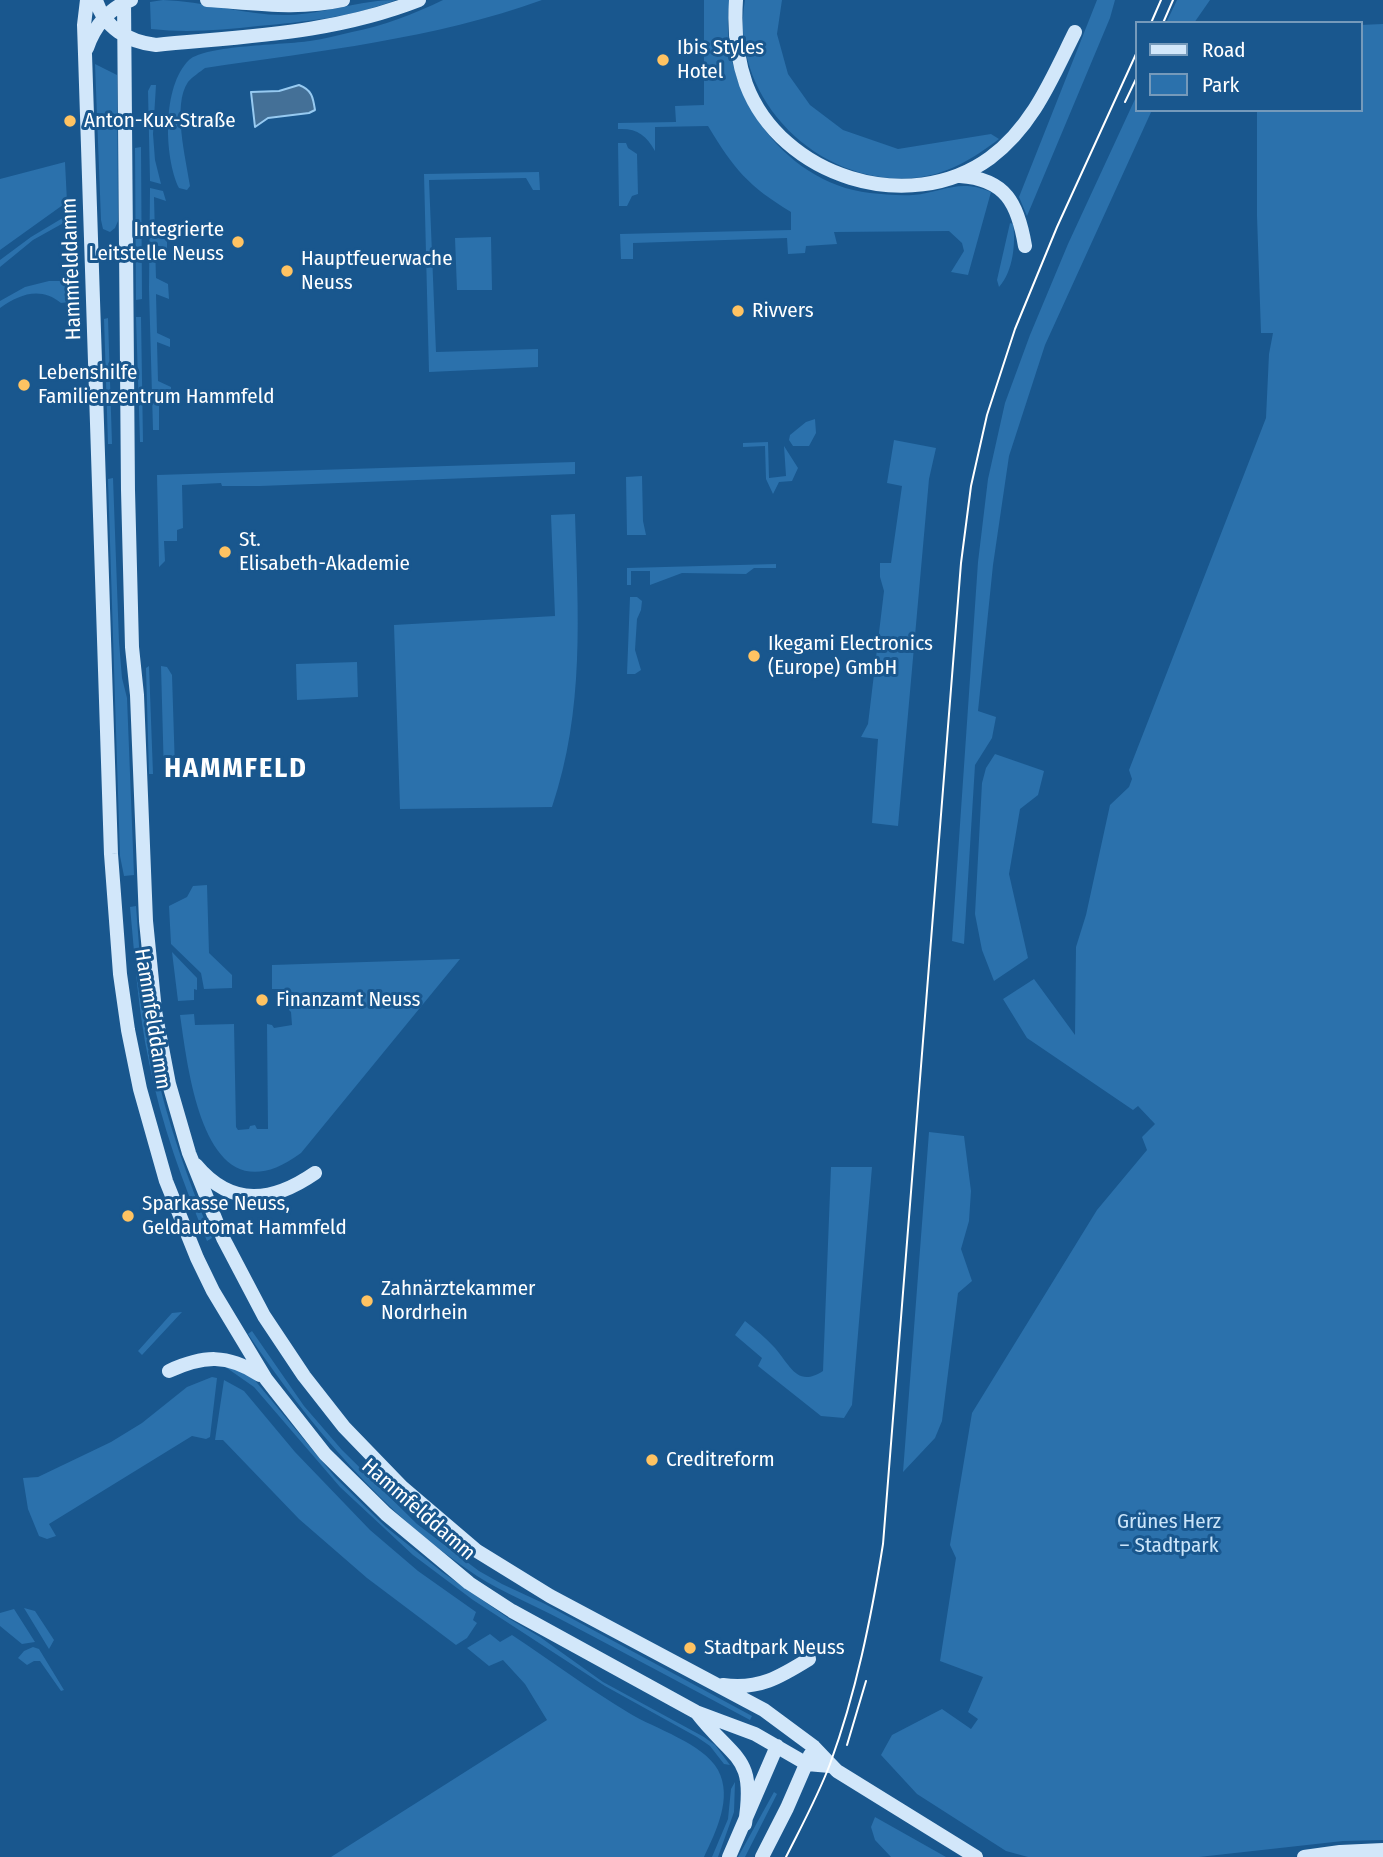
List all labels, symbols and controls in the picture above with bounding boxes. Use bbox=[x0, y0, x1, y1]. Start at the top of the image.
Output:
legend bbox=[1134, 21, 1362, 112]
place label: Ibis Styles Hotel bbox=[677, 35, 764, 85]
text: Road bbox=[1202, 37, 1246, 63]
marker: Ibis Styles Hotel bbox=[655, 52, 671, 68]
text: Park bbox=[1202, 72, 1239, 98]
place label: Anton-Kux-Straße bbox=[84, 108, 236, 134]
marker: Anton-Kux-Straße bbox=[62, 113, 78, 129]
street label: Hammfelddamm bbox=[57, 197, 87, 341]
place label: Integrierte Leitstelle Neuss bbox=[89, 217, 224, 267]
marker: Integrierte Leitstelle Neuss bbox=[230, 234, 246, 250]
place label: Hauptfeuerwache Neuss bbox=[301, 246, 453, 296]
marker: Hauptfeuerwache Neuss bbox=[279, 263, 295, 279]
place label: Rivvers bbox=[752, 298, 814, 324]
marker: Rivvers bbox=[730, 303, 746, 319]
place label: Lebenshilfe Familienzentrum Hammfeld bbox=[38, 360, 274, 410]
marker: Lebenshilfe Familienzentrum Hammfeld bbox=[16, 377, 32, 393]
place label: St. Elisabeth-Akademie bbox=[239, 527, 410, 577]
marker: St. Elisabeth-Akademie bbox=[217, 544, 233, 560]
place label: Ikegami Electronics (Europe) GmbH bbox=[768, 631, 933, 681]
marker: Ikegami Electronics (Europe) GmbH bbox=[746, 648, 762, 664]
district label: HAMMFELD bbox=[165, 752, 307, 786]
street label: Hammfelddamm bbox=[128, 947, 176, 1091]
place label: Finanzamt Neuss bbox=[276, 987, 420, 1013]
marker: Finanzamt Neuss bbox=[254, 992, 270, 1008]
place label: Sparkasse Neuss, Geldautomat Hammfeld bbox=[142, 1191, 347, 1241]
marker: Sparkasse Neuss, Geldautomat Hammfeld bbox=[120, 1208, 136, 1224]
place label: Zahnärztekammer Nordrhein bbox=[381, 1276, 535, 1326]
marker: Zahnärztekammer Nordrhein bbox=[359, 1293, 375, 1309]
place label: Creditreform bbox=[666, 1447, 775, 1473]
marker: Creditreform bbox=[644, 1452, 660, 1468]
street label: Hammfelddamm bbox=[356, 1454, 480, 1566]
park label: Grünes Herz – Stadtpark bbox=[1117, 1509, 1221, 1559]
place label: Stadtpark Neuss bbox=[704, 1635, 845, 1661]
marker: Stadtpark Neuss bbox=[682, 1640, 698, 1656]

